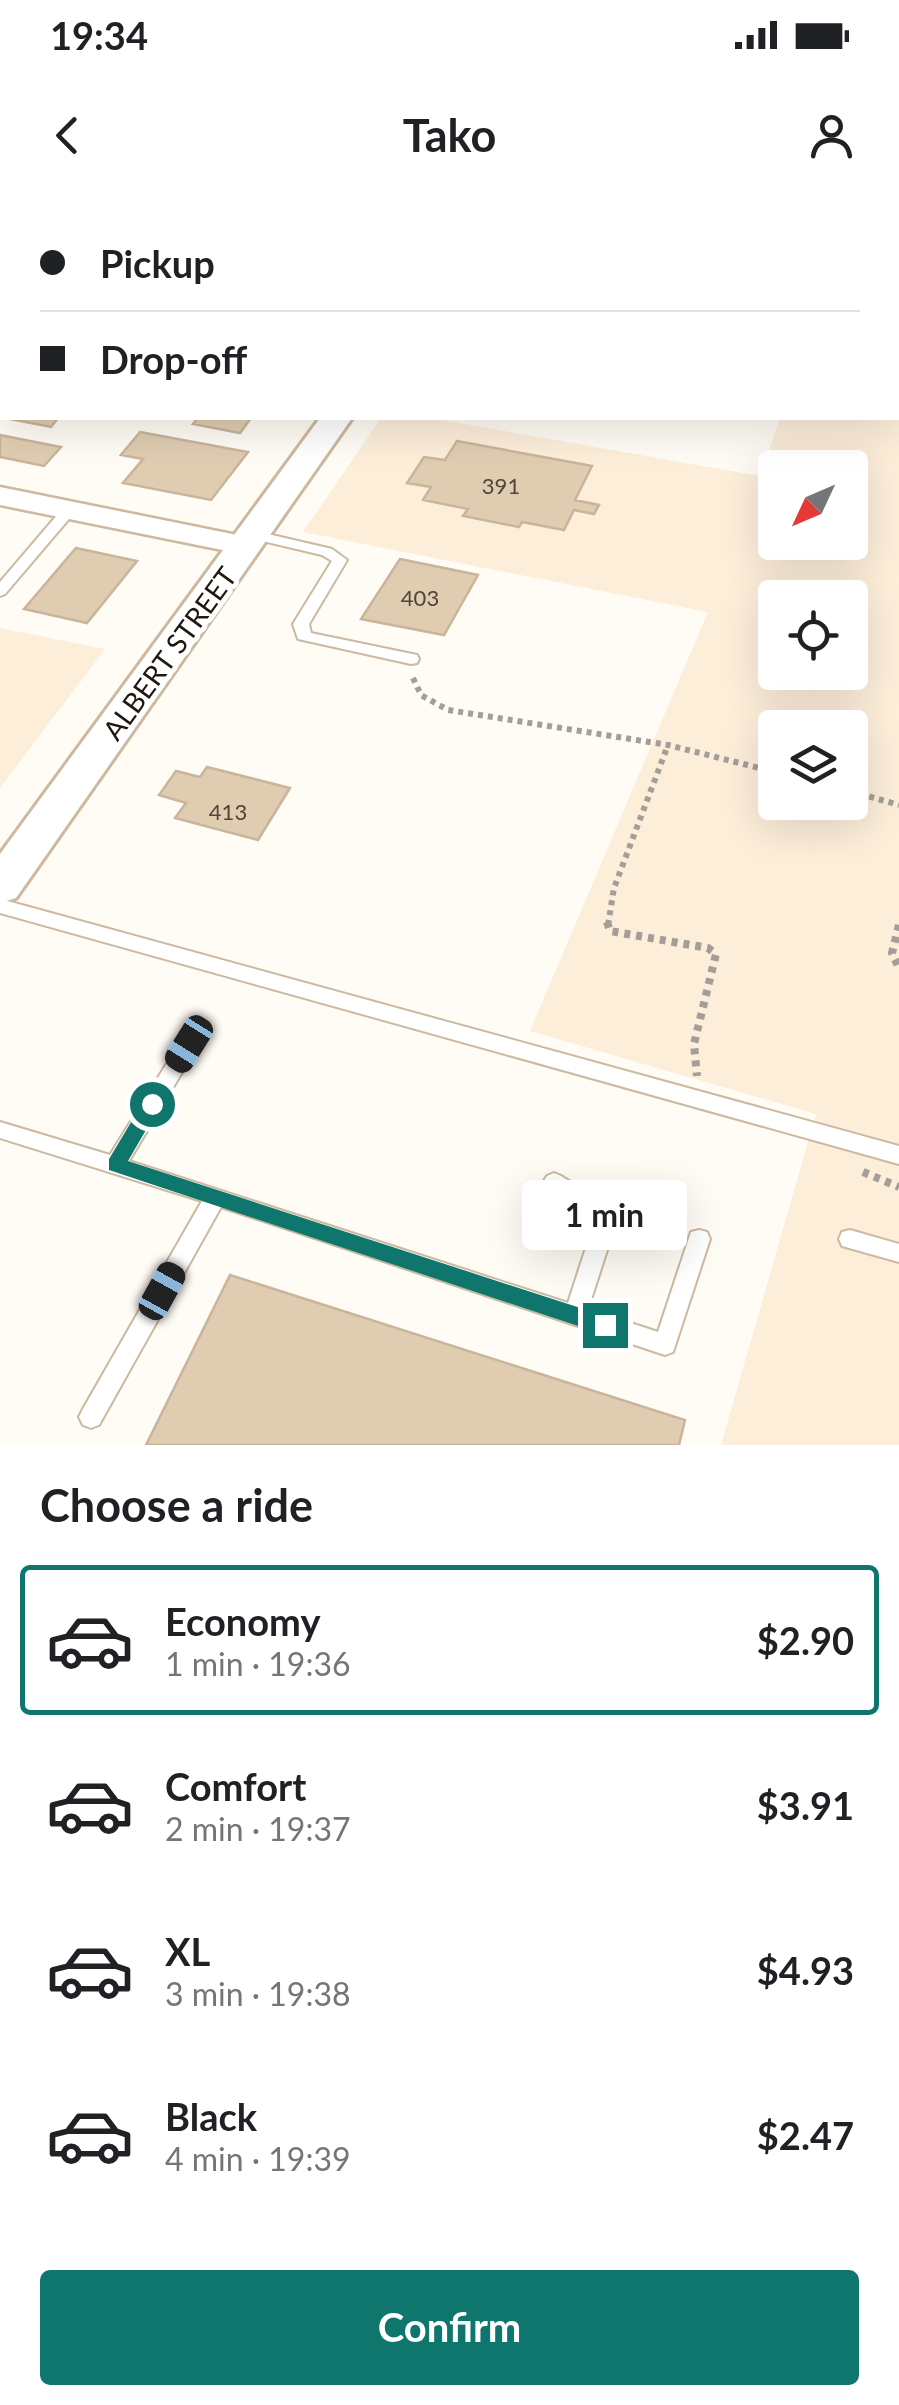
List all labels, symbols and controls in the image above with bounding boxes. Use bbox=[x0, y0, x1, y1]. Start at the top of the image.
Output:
text: 19:34 bbox=[50, 12, 148, 58]
icon: back bbox=[40, 108, 95, 163]
text: Tako bbox=[403, 108, 496, 162]
icon: person bbox=[804, 108, 859, 163]
text: Pickup bbox=[100, 240, 215, 286]
text: Drop-off bbox=[100, 336, 247, 382]
north arrow bbox=[758, 450, 868, 560]
map controls bbox=[758, 450, 868, 820]
house number: 391 bbox=[482, 472, 520, 499]
street label: ALBERT STREET bbox=[95, 560, 243, 746]
button: locate bbox=[758, 580, 868, 690]
house number: 403 bbox=[401, 584, 439, 611]
button: layers bbox=[758, 710, 868, 820]
house number: 413 bbox=[209, 798, 247, 825]
car bbox=[160, 1011, 218, 1077]
route start bbox=[130, 1082, 175, 1127]
callout: 1 min bbox=[522, 1180, 688, 1250]
text: 1 min bbox=[565, 1195, 644, 1234]
car bbox=[134, 1257, 190, 1325]
route end bbox=[583, 1303, 628, 1348]
text: Choose a ride bbox=[40, 1478, 313, 1532]
icon: car bbox=[45, 1595, 135, 1685]
text: Economy bbox=[165, 1598, 320, 1644]
text: $2.90 bbox=[757, 1617, 854, 1663]
text: 1 min · 19:36 bbox=[165, 1644, 351, 1683]
icon: car bbox=[45, 1760, 135, 1850]
text: Comfort bbox=[165, 1763, 306, 1809]
text: $3.91 bbox=[757, 1782, 854, 1828]
text: 2 min · 19:37 bbox=[165, 1809, 351, 1848]
icon: car bbox=[45, 1925, 135, 2015]
text: XL bbox=[165, 1928, 210, 1974]
text: $4.93 bbox=[757, 1947, 854, 1993]
text: 3 min · 19:38 bbox=[165, 1974, 351, 2013]
icon: car bbox=[45, 2090, 135, 2180]
text: Black bbox=[165, 2093, 257, 2139]
text: $2.47 bbox=[757, 2112, 854, 2158]
text: 4 min · 19:39 bbox=[165, 2139, 351, 2178]
button: Confirm bbox=[40, 2270, 859, 2385]

